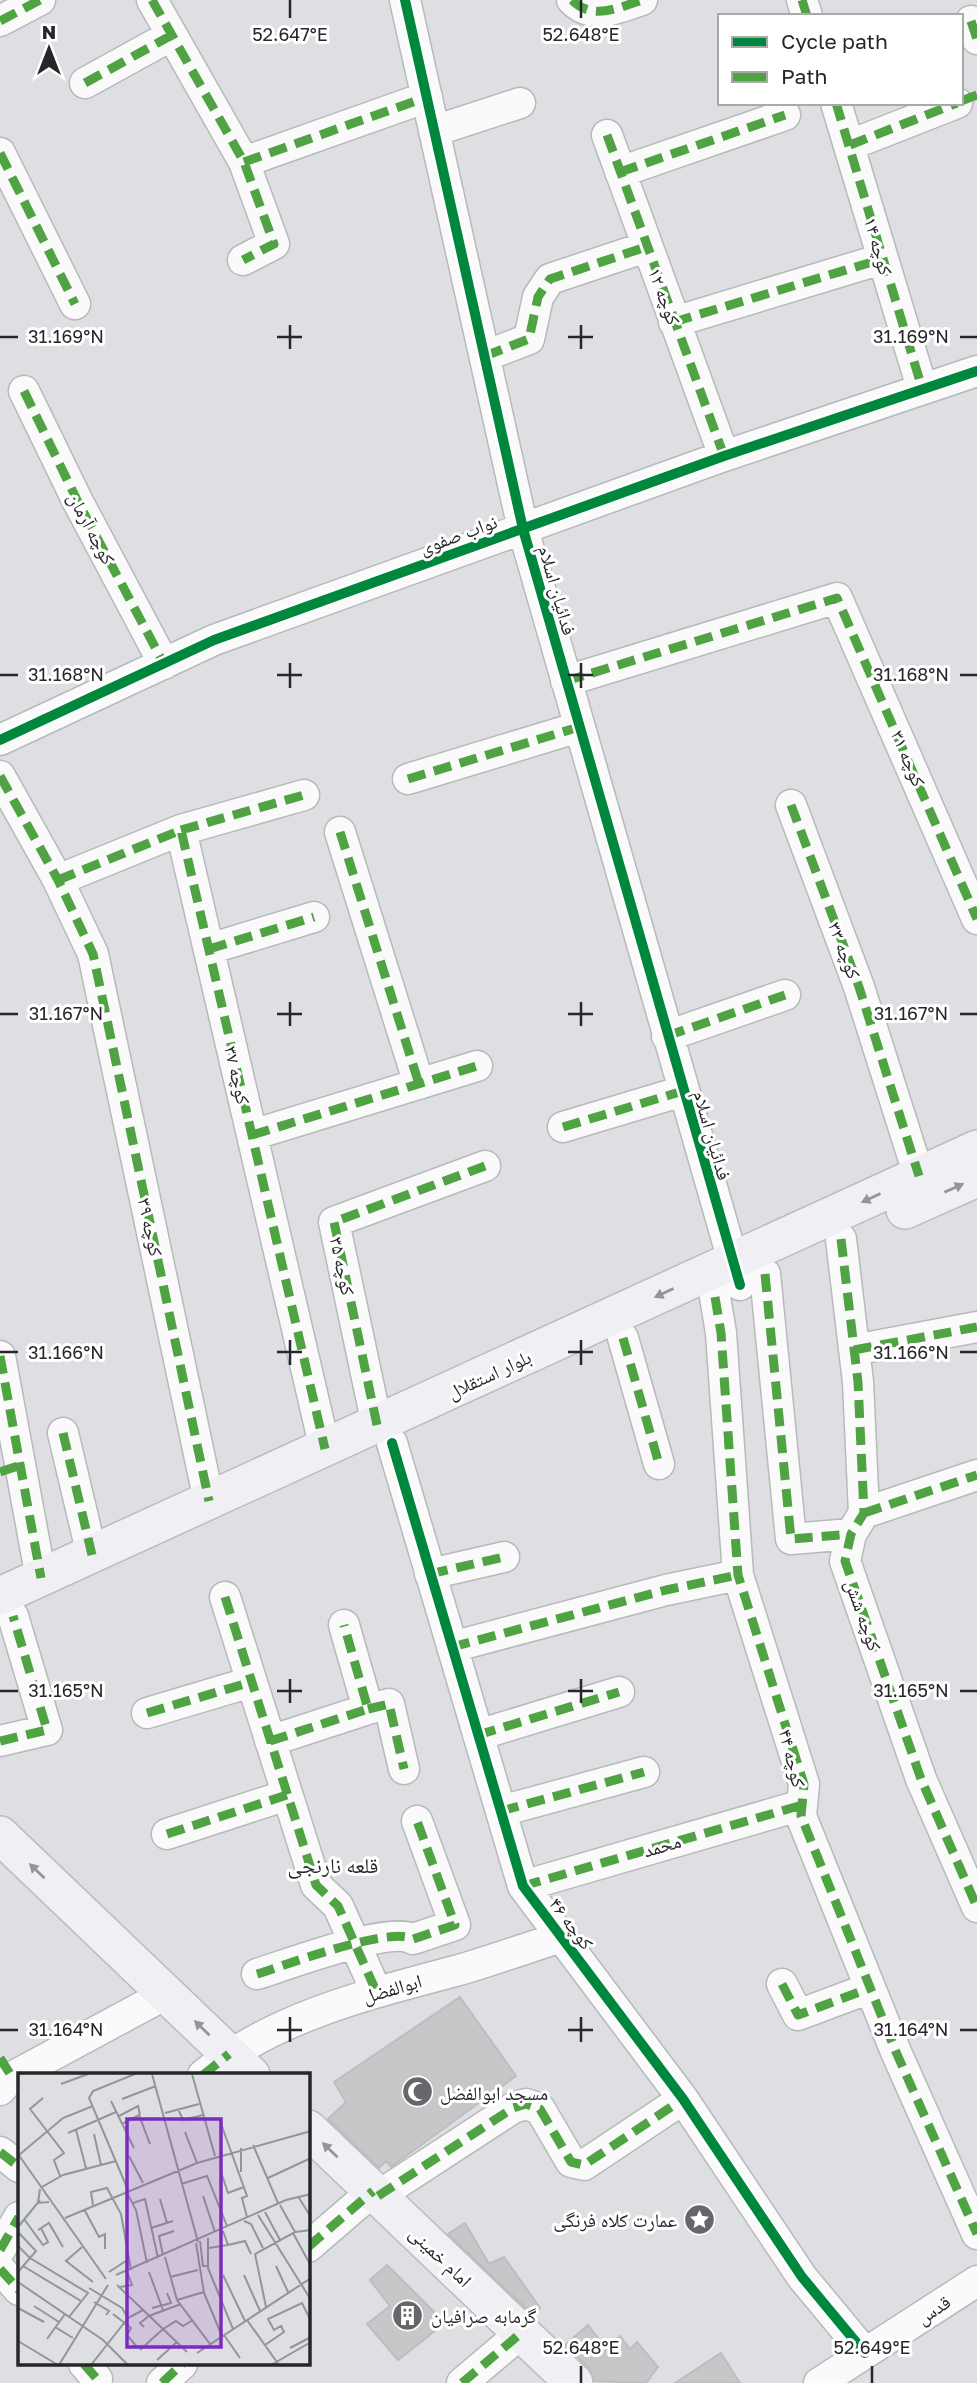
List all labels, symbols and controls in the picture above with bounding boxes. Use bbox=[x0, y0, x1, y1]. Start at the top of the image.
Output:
north arrow bbox=[14, 14, 84, 84]
legend bbox=[718, 14, 963, 105]
text: N bbox=[42, 20, 56, 43]
text: 52.647°E bbox=[252, 23, 328, 45]
text: 52.648°E bbox=[542, 23, 620, 45]
text: Cycle path bbox=[781, 28, 888, 54]
text: Path bbox=[781, 63, 828, 89]
street label: کوچه ۱۴ bbox=[859, 214, 898, 278]
street label: کوچه ۱۲ bbox=[643, 264, 686, 328]
text: 31.169°N bbox=[28, 325, 104, 347]
text: 31.169°N bbox=[873, 325, 949, 347]
street label: کوچه آرمان bbox=[62, 488, 121, 569]
street label: نواب صفوی bbox=[416, 509, 500, 560]
street label: فدائیان اسلام bbox=[531, 543, 582, 638]
text: 31.168°N bbox=[28, 663, 104, 685]
text: 31.168°N bbox=[873, 663, 949, 685]
street label: کوچه ۳۱ bbox=[886, 726, 931, 790]
street label: کوچه ۳۳ bbox=[823, 918, 866, 982]
text: 31.167°N bbox=[29, 1002, 103, 1024]
text: 31.167°N bbox=[874, 1002, 948, 1024]
street label: کوچه ۳۷ bbox=[219, 1044, 256, 1107]
street label: فدائیان اسلام bbox=[686, 1088, 737, 1183]
one-way arrow bbox=[944, 1182, 964, 1194]
one-way arrow bbox=[861, 1192, 881, 1204]
street label: کوچه ۳۹ bbox=[133, 1196, 168, 1259]
street label: کوچه ۳۵ bbox=[325, 1235, 360, 1298]
one-way arrow bbox=[654, 1287, 674, 1299]
text: 31.166°N bbox=[28, 1341, 104, 1363]
text: 31.166°N bbox=[873, 1341, 949, 1363]
street label: بلوار استقلال bbox=[444, 1345, 535, 1404]
street label: کوچه شش bbox=[840, 1576, 887, 1654]
text: 31.165°N bbox=[28, 1679, 104, 1701]
text: 31.165°N bbox=[873, 1679, 949, 1701]
street label: کوچه ۴۴ bbox=[774, 1726, 811, 1790]
street label: محمد bbox=[640, 1829, 684, 1861]
district label: قلعه نارنجی bbox=[288, 1852, 378, 1879]
one-way arrow bbox=[29, 1862, 46, 1879]
street label: کوچه ۴۶ bbox=[544, 1892, 599, 1954]
street label: ابوالفضل bbox=[360, 1969, 425, 2008]
text: 31.164°N bbox=[28, 2018, 104, 2040]
text: 31.164°N bbox=[873, 2018, 949, 2040]
one-way arrow bbox=[194, 2020, 211, 2036]
inset map bbox=[18, 2073, 310, 2366]
mosque icon: مسجد ابوالفضل bbox=[400, 2075, 434, 2109]
place label: مسجد ابوالفضل bbox=[440, 2081, 548, 2105]
one-way arrow bbox=[322, 2142, 339, 2158]
place icon: عمارت کلاه فرنگی bbox=[683, 2202, 717, 2236]
place label: عمارت کلاه فرنگی bbox=[553, 2208, 677, 2232]
street label: امام خمینی bbox=[403, 2221, 477, 2293]
street label: قدس bbox=[912, 2289, 955, 2329]
building icon: گرمابه صرافیان bbox=[391, 2298, 425, 2332]
place label: گرمابه صرافیان bbox=[431, 2304, 537, 2328]
text: 52.648°E bbox=[542, 2336, 620, 2358]
text: 52.649°E bbox=[833, 2336, 911, 2358]

